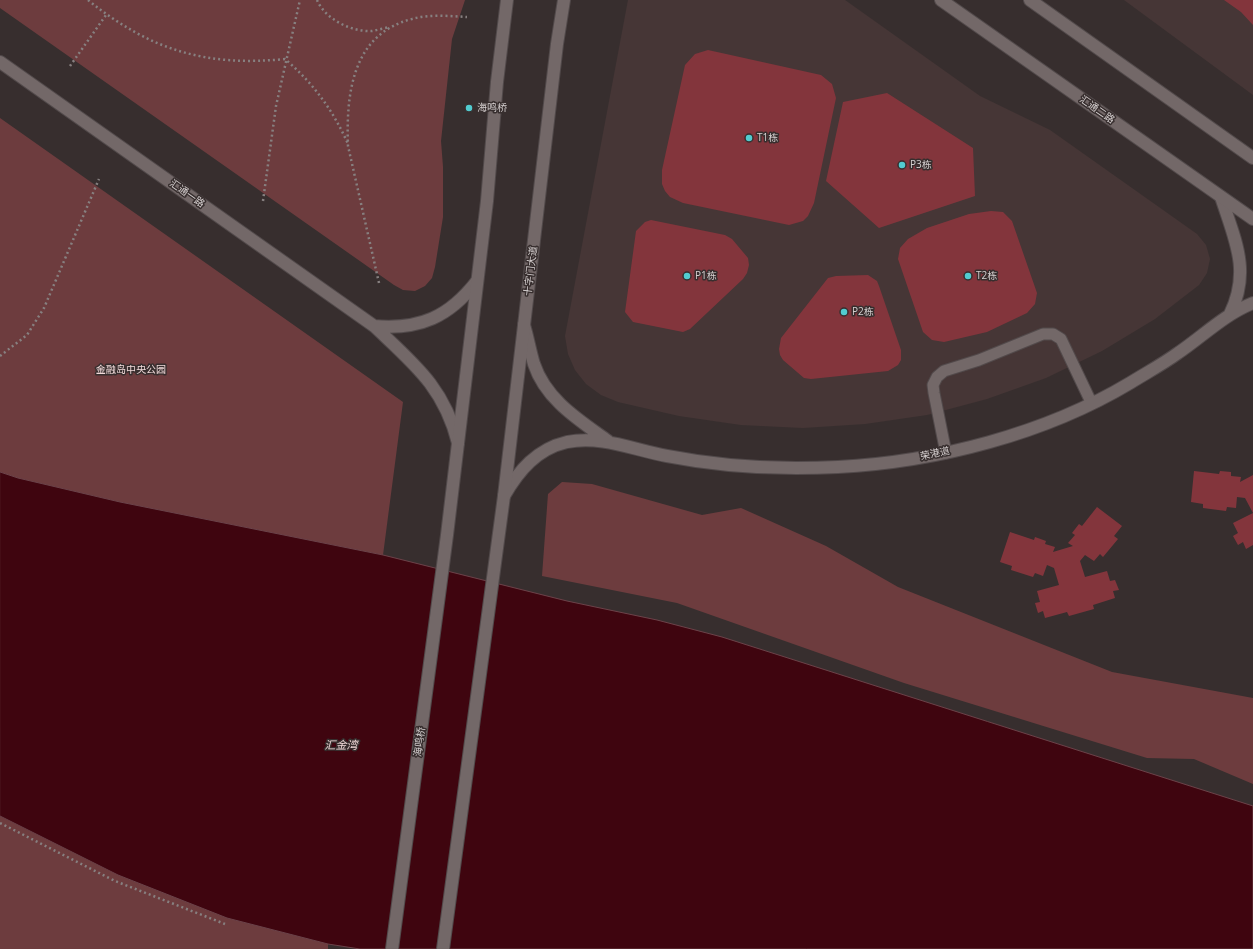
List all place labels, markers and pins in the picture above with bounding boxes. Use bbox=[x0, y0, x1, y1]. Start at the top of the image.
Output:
place label: 海鸣桥 bbox=[477, 102, 507, 114]
marker: 海鸣桥 bbox=[464, 103, 474, 113]
place label: T1栋 bbox=[757, 132, 778, 144]
marker: T1栋 bbox=[744, 133, 754, 143]
place label: P3栋 bbox=[910, 159, 932, 171]
marker: P3栋 bbox=[897, 160, 907, 170]
place label: P1栋 bbox=[695, 270, 717, 282]
place label: T2栋 bbox=[976, 270, 997, 282]
marker: P1栋 bbox=[682, 271, 692, 281]
marker: T2栋 bbox=[963, 271, 973, 281]
place label: P2栋 bbox=[852, 306, 874, 318]
marker: P2栋 bbox=[839, 307, 849, 317]

